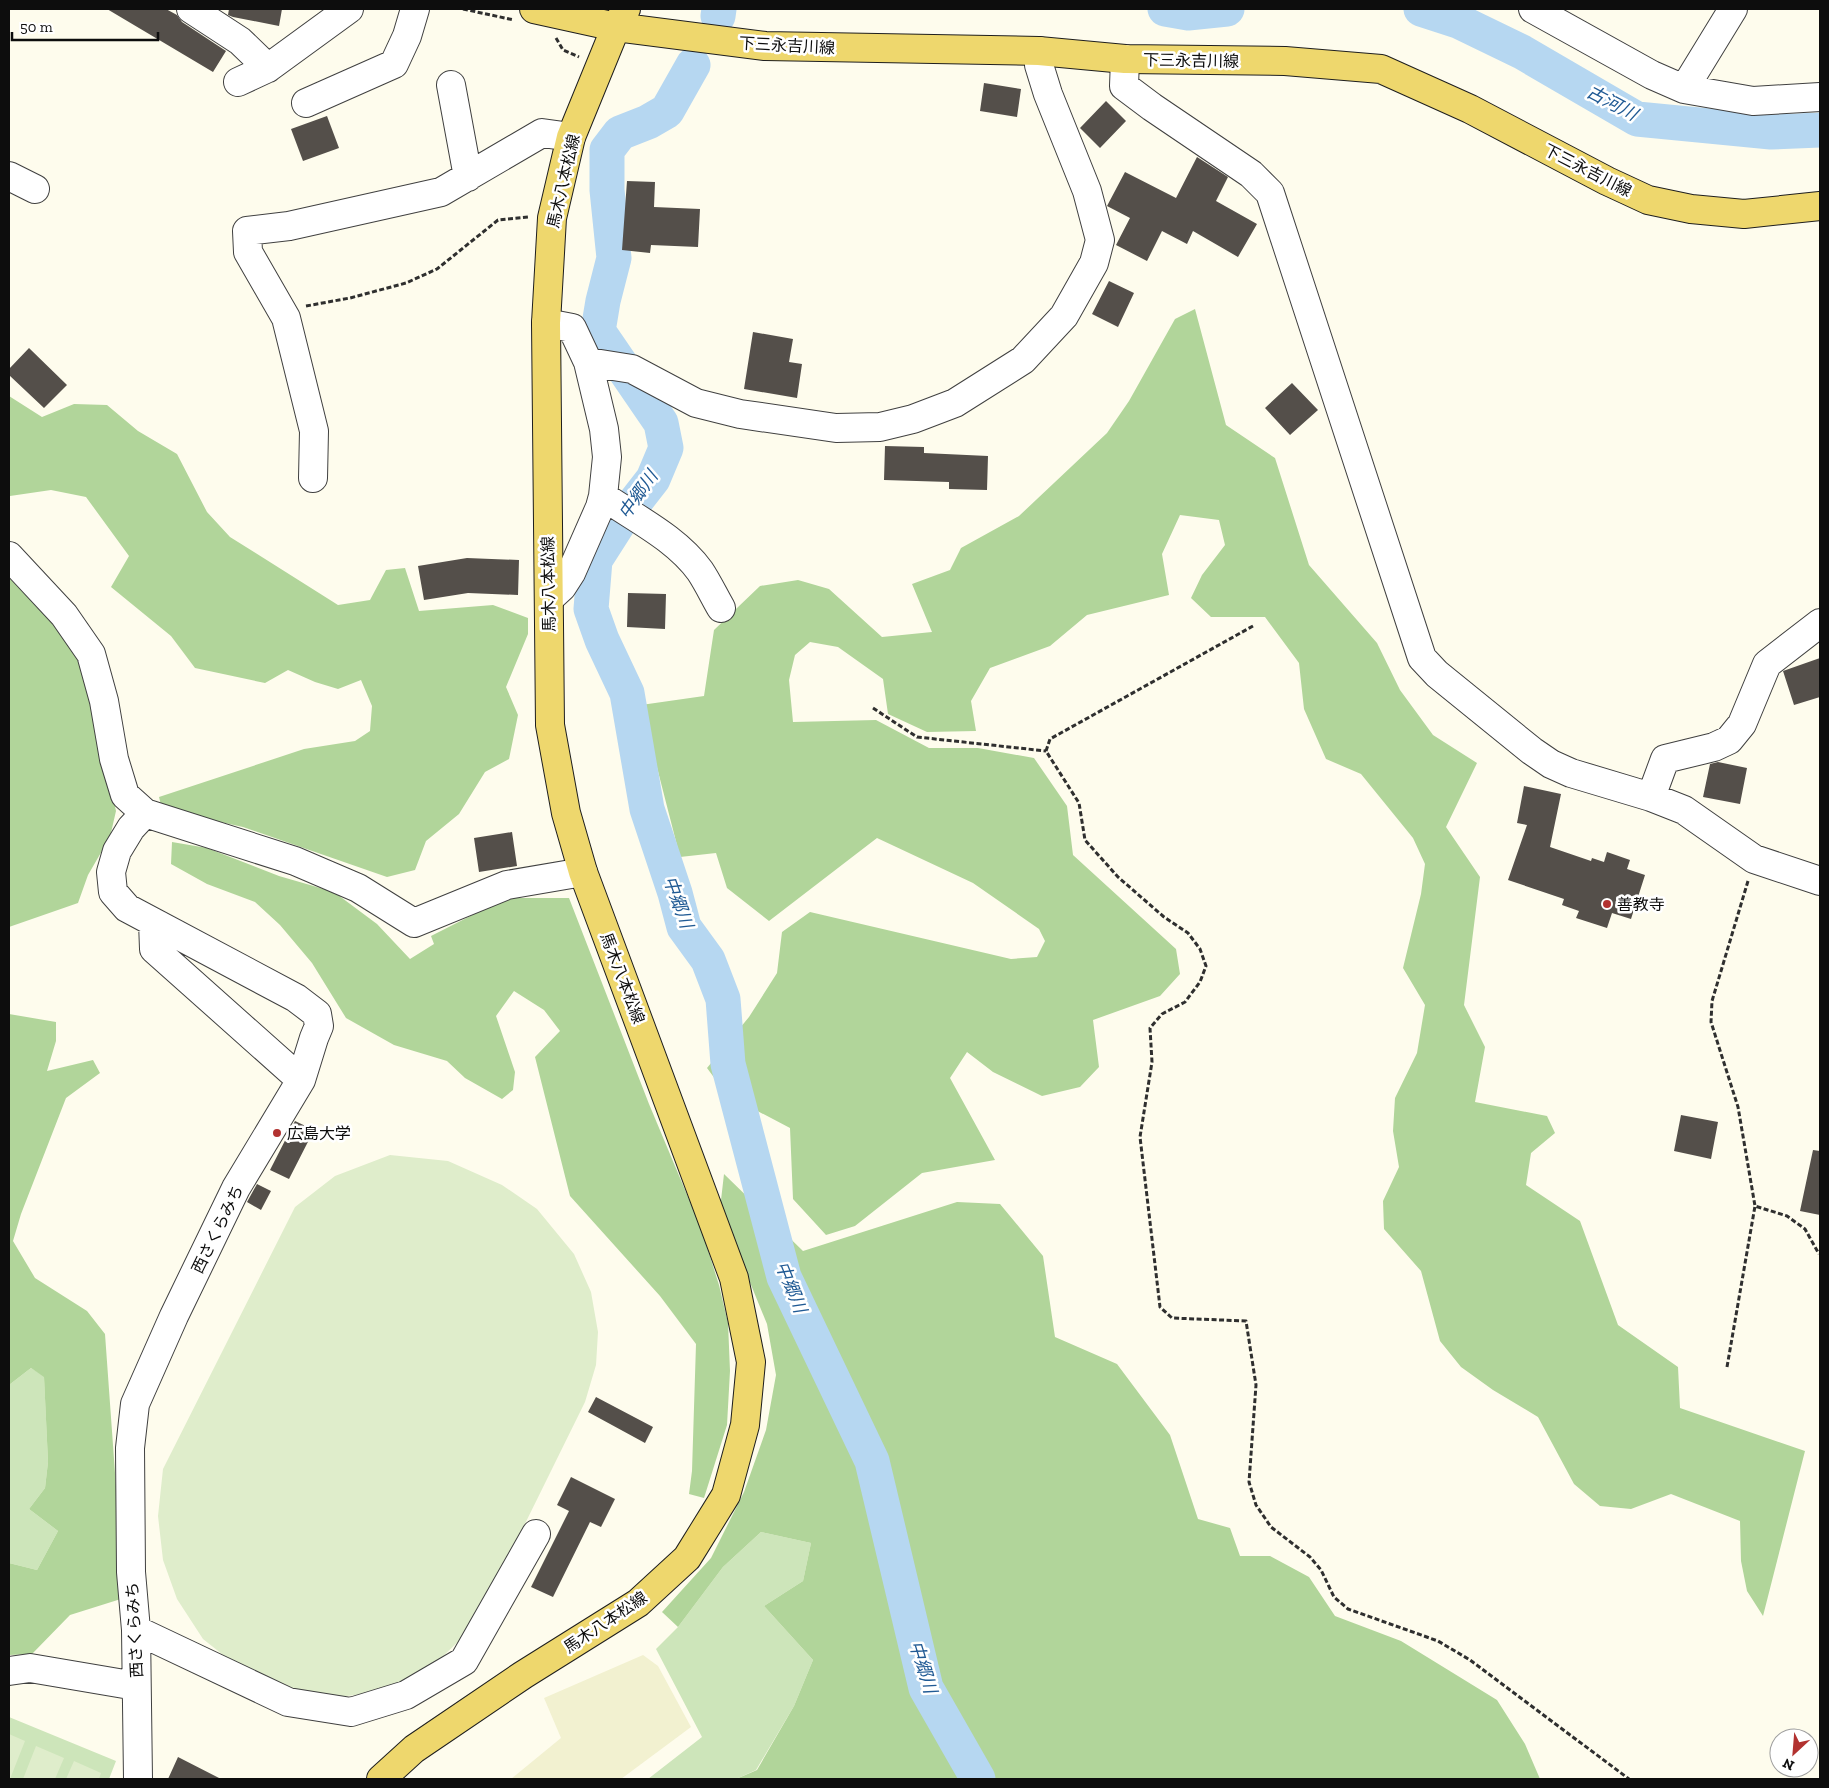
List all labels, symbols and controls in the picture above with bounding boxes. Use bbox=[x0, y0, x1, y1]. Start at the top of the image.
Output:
scale bar bbox=[12, 10, 159, 42]
text: 50 m bbox=[20, 18, 53, 36]
street label: 下三永吉川線 bbox=[739, 33, 835, 57]
street label: 下三永吉川線 bbox=[1143, 50, 1239, 71]
water label: 古河川 bbox=[1583, 81, 1643, 126]
street label: 馬木八本松線 bbox=[543, 132, 584, 230]
street label: 下三永吉川線 bbox=[1541, 140, 1635, 201]
water label: 中郷川 bbox=[614, 465, 664, 523]
street label: 馬木八本松線 bbox=[538, 536, 559, 632]
water label: 中郷川 bbox=[658, 873, 698, 933]
place label: 善教寺 bbox=[1617, 895, 1665, 914]
marker: 善教寺 bbox=[1601, 898, 1613, 910]
street label: 馬木八本松線 bbox=[596, 930, 649, 1026]
place label: 広島大学 bbox=[287, 1124, 351, 1143]
marker: 広島大学 bbox=[271, 1127, 283, 1139]
street label: 西さくらみち bbox=[188, 1182, 247, 1277]
water label: 中郷川 bbox=[771, 1258, 812, 1318]
street label: 西さくらみち bbox=[122, 1582, 146, 1678]
street label: 馬木八本松線 bbox=[560, 1588, 650, 1657]
water label: 中郷川 bbox=[905, 1638, 942, 1698]
north arrow bbox=[1769, 1728, 1819, 1778]
text: N bbox=[1780, 1754, 1797, 1774]

